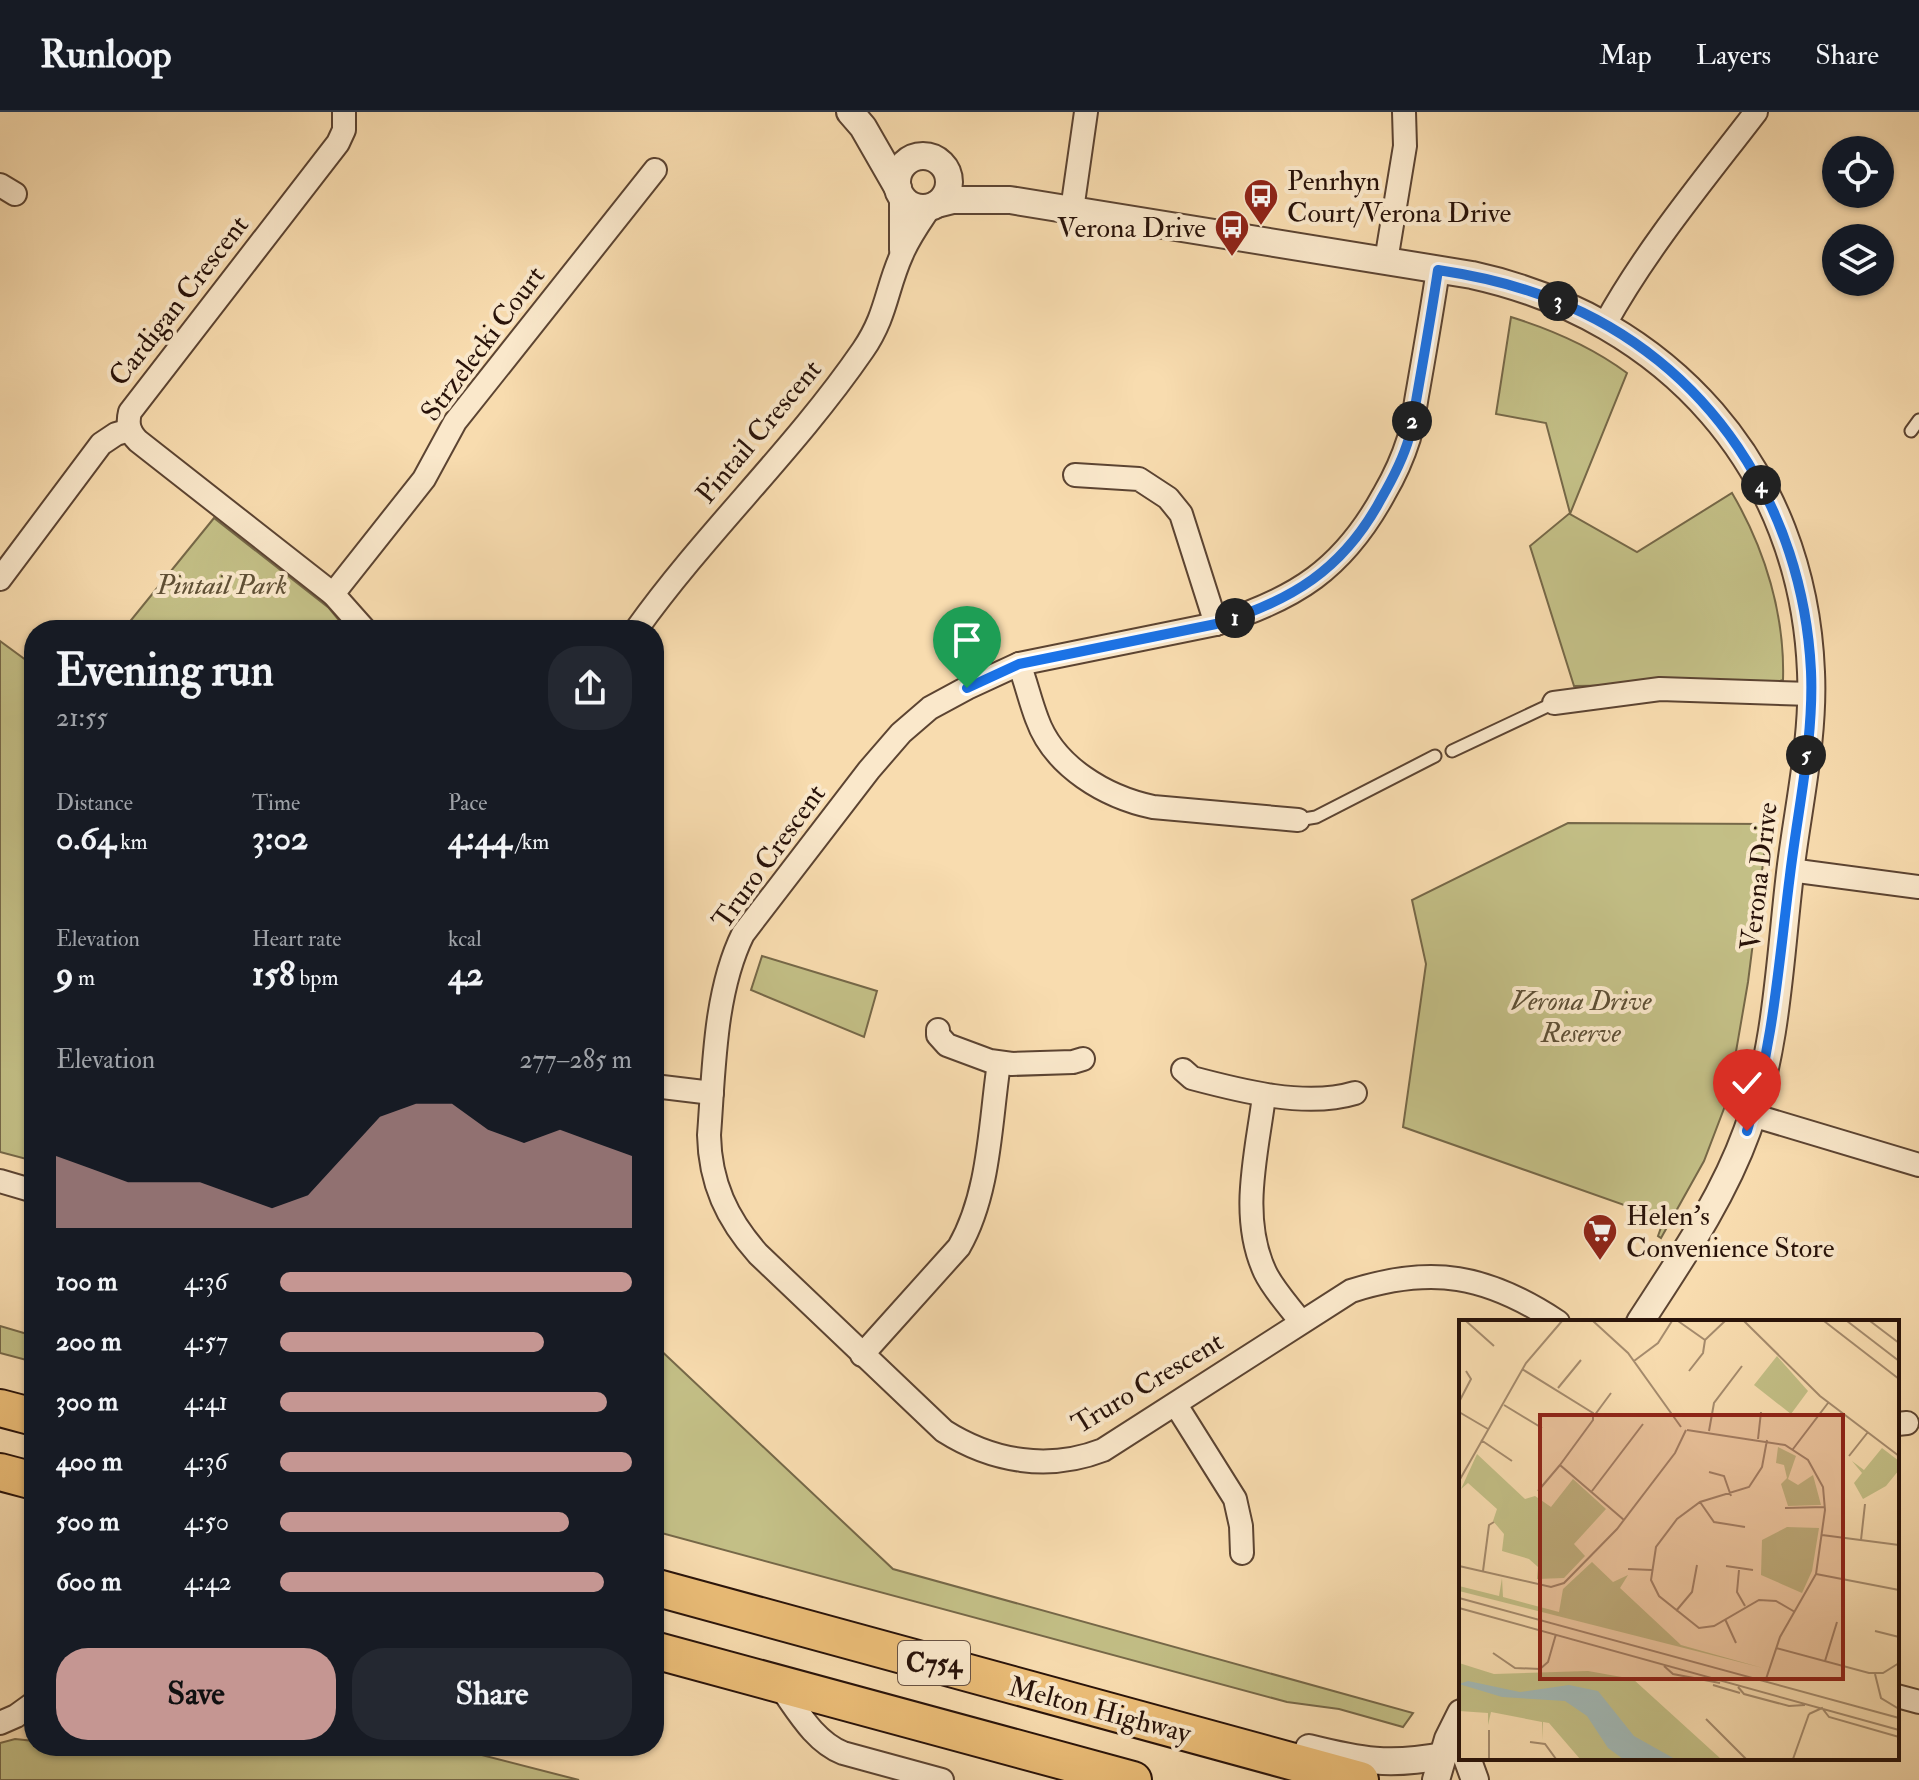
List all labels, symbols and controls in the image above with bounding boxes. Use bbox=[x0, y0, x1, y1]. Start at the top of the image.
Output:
text: Runloop bbox=[40, 31, 171, 79]
text: Map bbox=[1599, 38, 1652, 73]
text: Layers bbox=[1696, 38, 1771, 73]
text: Share bbox=[1815, 38, 1879, 73]
map controls bbox=[1822, 136, 1894, 296]
button: locate bbox=[1822, 136, 1894, 208]
place label: Penrhyn Court/Verona Drive bbox=[1287, 164, 1512, 231]
bus stop icon: Penrhyn Court/Verona Drive bbox=[1242, 177, 1280, 227]
street label: Cardigan Crescent bbox=[102, 208, 257, 393]
bus stop icon: Verona Drive bbox=[1213, 208, 1251, 258]
place label: Verona Drive bbox=[1057, 211, 1206, 246]
button: layers bbox=[1822, 224, 1894, 296]
street label: Strzelecki Court bbox=[414, 259, 553, 428]
pin: 3 bbox=[1538, 281, 1578, 321]
text: 3 bbox=[1554, 287, 1562, 315]
street label: Pintail Crescent bbox=[689, 353, 830, 511]
pin: 2 bbox=[1392, 401, 1432, 441]
text: 2 bbox=[1406, 407, 1418, 435]
pin: 4 bbox=[1741, 465, 1781, 505]
text: 4 bbox=[1755, 471, 1767, 499]
park label: Pintail Park bbox=[156, 568, 287, 603]
pin: 1 bbox=[1215, 598, 1255, 638]
text: 1 bbox=[1231, 604, 1239, 632]
pin bbox=[933, 606, 1001, 688]
icon: arrive bbox=[945, 618, 989, 662]
text: Evening run bbox=[56, 644, 274, 699]
button: share bbox=[548, 646, 632, 730]
text: 21:55 bbox=[56, 702, 108, 734]
pin: 5 bbox=[1786, 735, 1826, 775]
text: 5 bbox=[1801, 741, 1811, 769]
street label: Truro Crescent bbox=[705, 778, 834, 936]
text: Distance bbox=[56, 789, 133, 817]
text: Time bbox=[252, 789, 300, 817]
text: Pace bbox=[448, 789, 487, 817]
street label: Verona Drive bbox=[1733, 800, 1786, 952]
text: 0.64 bbox=[56, 817, 116, 860]
text: 3:02 bbox=[252, 817, 308, 860]
text: 4:44 bbox=[448, 817, 511, 860]
text: km bbox=[116, 828, 148, 856]
text: /km bbox=[511, 828, 549, 856]
text: Elevation bbox=[56, 925, 140, 953]
text: Heart rate bbox=[252, 925, 342, 953]
text: kcal bbox=[448, 925, 482, 953]
text: 9 bbox=[56, 953, 73, 996]
text: 158 bbox=[252, 953, 295, 996]
text: 42 bbox=[448, 953, 484, 996]
text: m bbox=[73, 964, 95, 992]
text: bpm bbox=[295, 964, 339, 992]
park label: Verona Drive Reserve bbox=[1510, 984, 1652, 1051]
text: Elevation bbox=[56, 1044, 155, 1076]
text: 277–285 m bbox=[519, 1044, 632, 1076]
pin bbox=[1713, 1049, 1781, 1131]
icon: check bbox=[1725, 1061, 1769, 1105]
place label: Helen's Convenience Store bbox=[1626, 1199, 1835, 1266]
supermarket icon: Helen's Convenience Store bbox=[1581, 1212, 1619, 1262]
text: 100 m bbox=[56, 1266, 117, 1298]
text: 4:36 bbox=[184, 1266, 228, 1298]
inset map bbox=[1459, 1320, 1899, 1760]
street label: Truro Crescent bbox=[1066, 1324, 1230, 1442]
text: 200 m bbox=[56, 1326, 121, 1358]
text: 4:57 bbox=[184, 1326, 228, 1358]
text: 300 m bbox=[56, 1386, 118, 1418]
text: 4:41 bbox=[184, 1386, 228, 1418]
text: 400 m bbox=[56, 1446, 122, 1478]
text: 4:36 bbox=[184, 1446, 228, 1478]
text: 500 m bbox=[56, 1506, 120, 1538]
text: 4:50 bbox=[184, 1506, 229, 1538]
text: 600 m bbox=[56, 1566, 121, 1598]
text: 4:42 bbox=[184, 1566, 232, 1598]
road number: C754 bbox=[898, 1641, 970, 1685]
button: Save bbox=[56, 1648, 336, 1740]
button: Share bbox=[352, 1648, 632, 1740]
street label: Melton Highway bbox=[1005, 1669, 1195, 1752]

